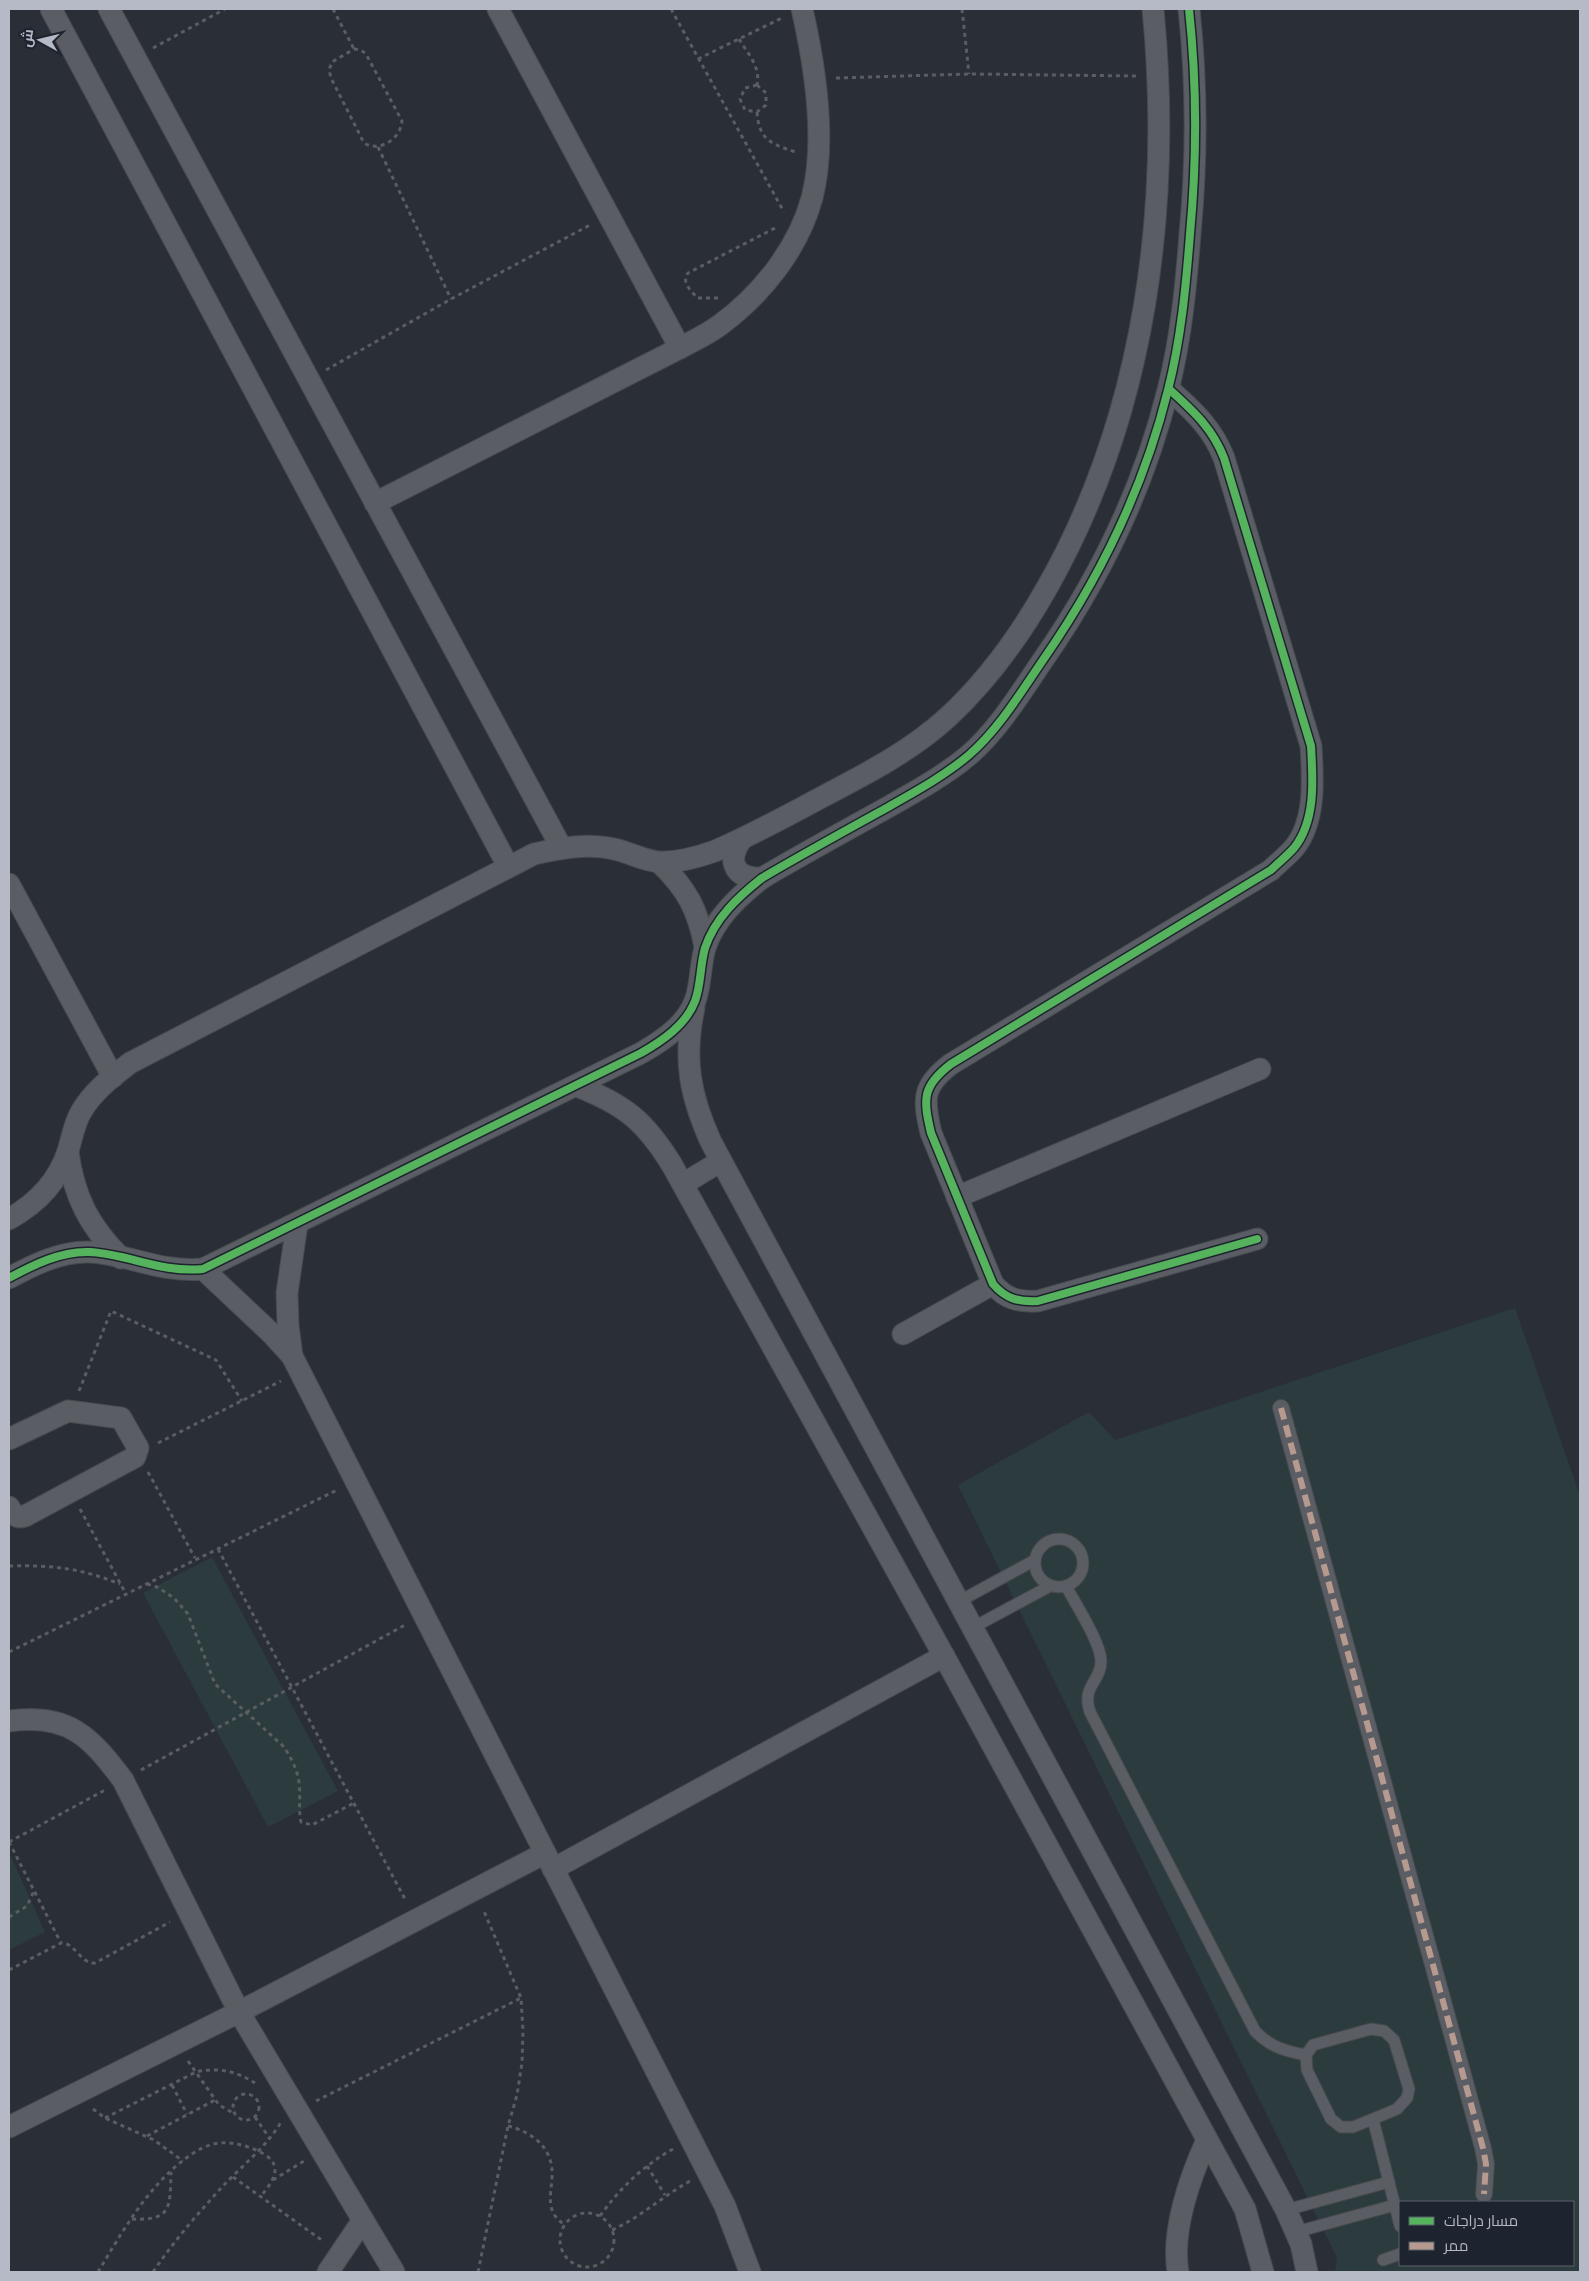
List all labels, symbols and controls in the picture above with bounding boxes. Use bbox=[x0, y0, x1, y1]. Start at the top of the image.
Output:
north arrow bbox=[15, 15, 65, 65]
text: ش bbox=[15, 28, 38, 48]
legend bbox=[1399, 2201, 1574, 2266]
text: مسار دراجات bbox=[1444, 2209, 1518, 2232]
text: ممر bbox=[1443, 2234, 1468, 2257]

